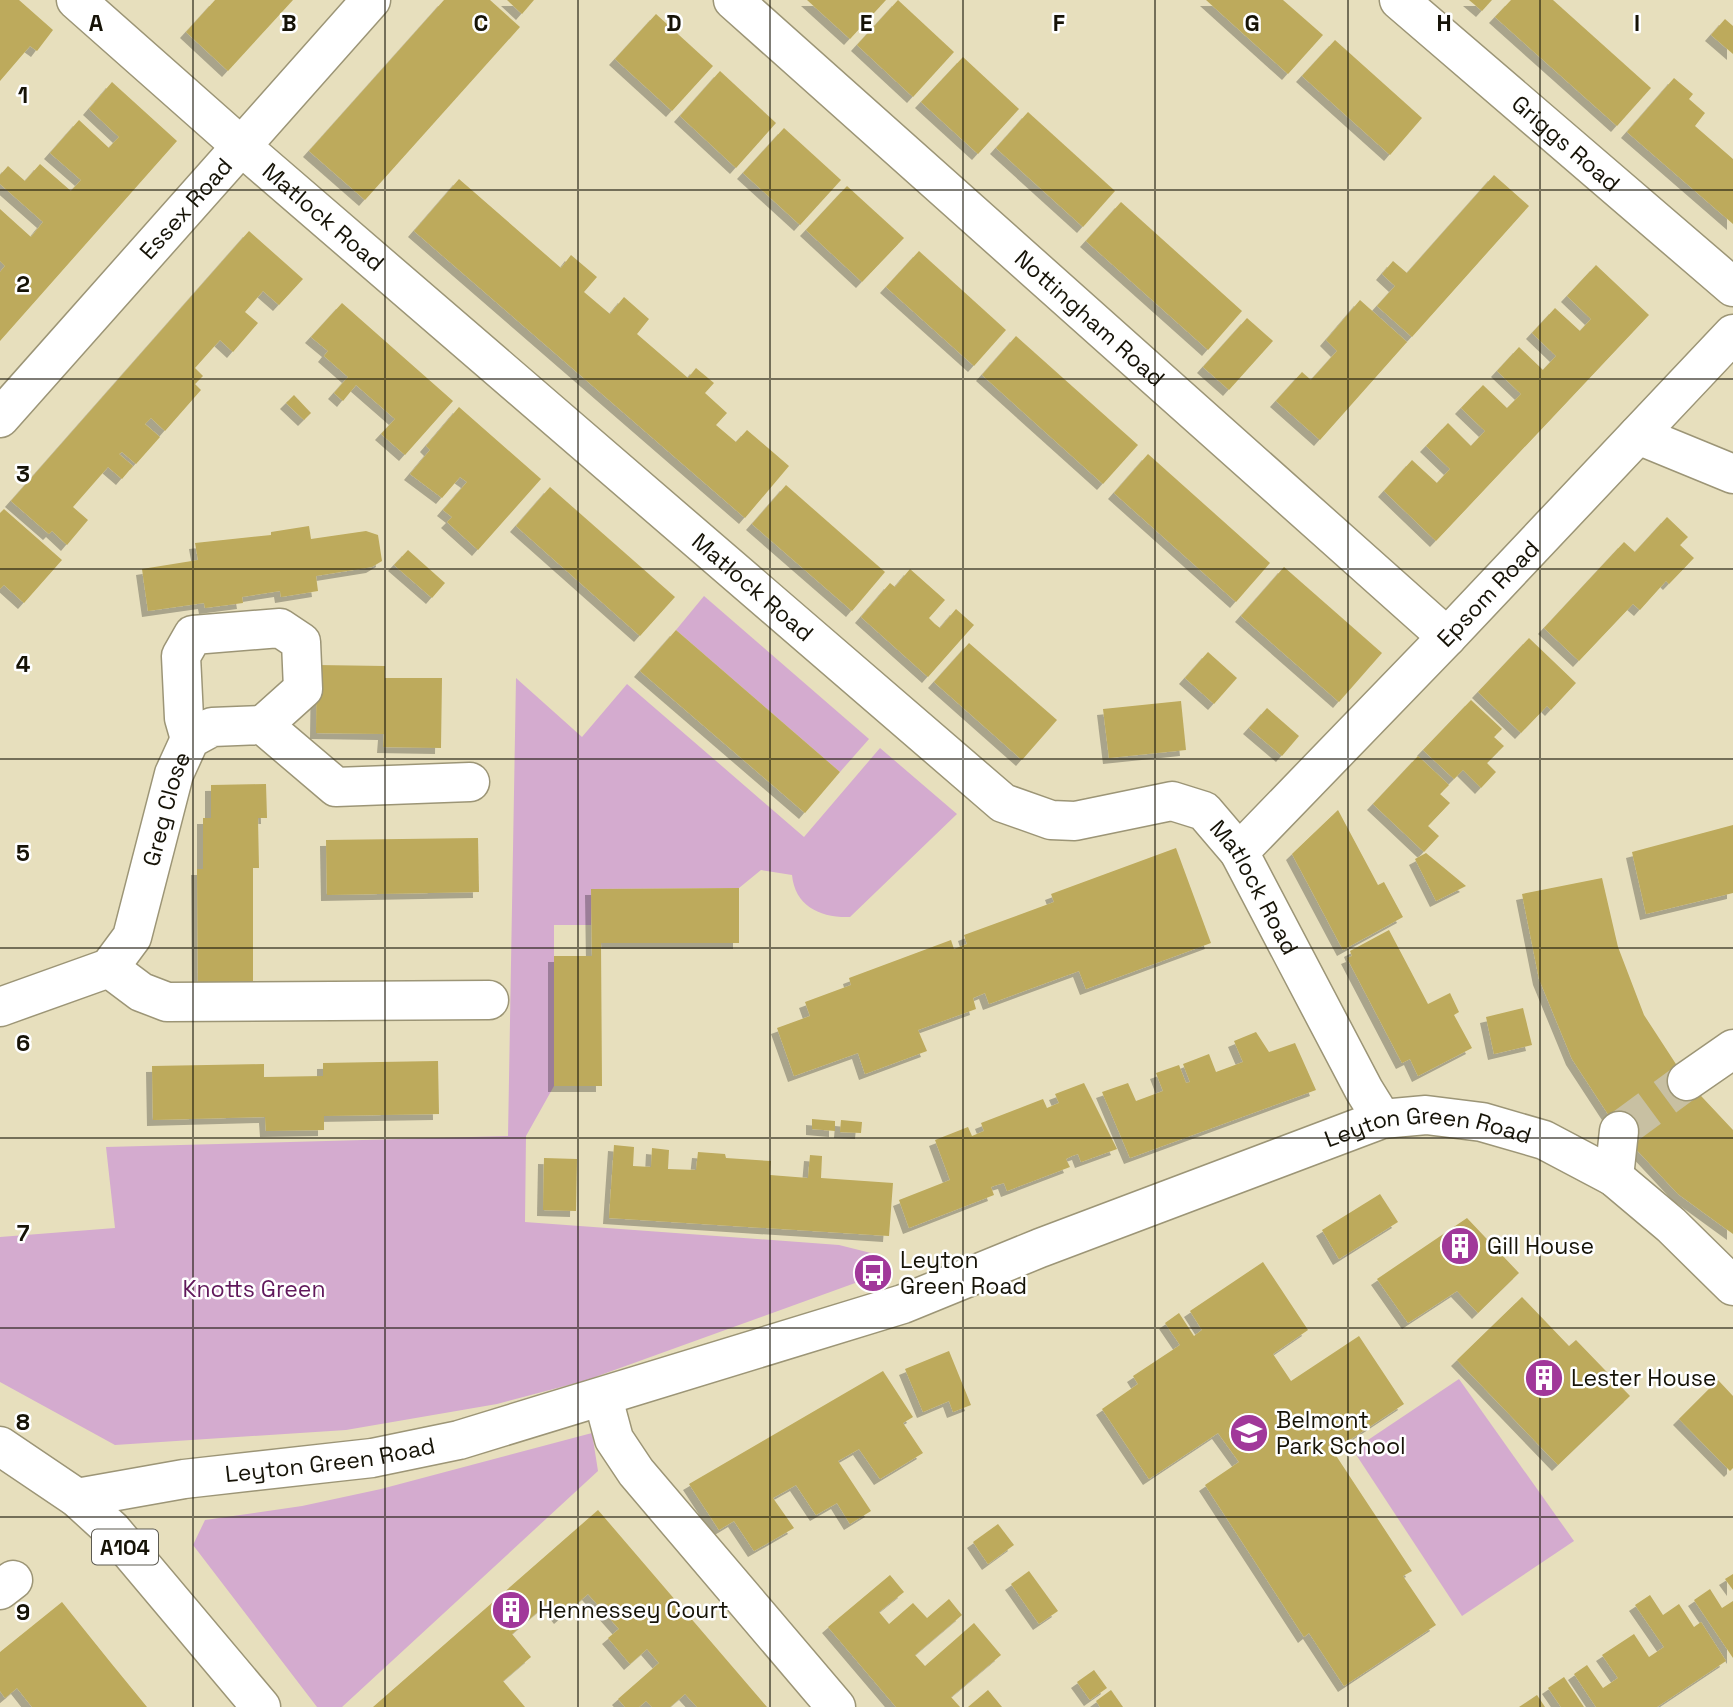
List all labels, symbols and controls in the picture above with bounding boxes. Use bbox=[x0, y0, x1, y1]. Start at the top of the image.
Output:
text: A bbox=[89, 8, 104, 38]
text: B bbox=[281, 8, 297, 38]
text: C bbox=[474, 8, 488, 38]
text: D bbox=[666, 8, 682, 38]
text: E bbox=[860, 8, 872, 38]
text: F bbox=[1053, 8, 1065, 38]
text: G bbox=[1244, 8, 1260, 38]
text: H bbox=[1436, 8, 1452, 38]
text: I bbox=[1634, 8, 1640, 38]
text: 1 bbox=[18, 80, 28, 110]
street label: Griggs Road bbox=[1505, 88, 1626, 198]
street label: Essex Road bbox=[133, 151, 239, 266]
street label: Matlock Road bbox=[256, 156, 390, 278]
street label: Nottingham Road bbox=[1008, 243, 1171, 393]
text: 2 bbox=[16, 269, 30, 299]
text: 3 bbox=[16, 459, 30, 489]
street label: Matlock Road bbox=[686, 526, 820, 648]
street label: Epsom Road bbox=[1430, 534, 1546, 653]
text: 4 bbox=[16, 649, 31, 679]
street label: Greg Close bbox=[136, 746, 197, 870]
street label: Matlock Road bbox=[1203, 814, 1305, 960]
text: 5 bbox=[16, 838, 30, 868]
text: 6 bbox=[16, 1028, 30, 1058]
street label: Leyton Green Road bbox=[1320, 1100, 1535, 1154]
text: 7 bbox=[17, 1218, 30, 1248]
building icon: Gill House bbox=[1439, 1225, 1481, 1267]
place label: Gill House bbox=[1487, 1231, 1594, 1261]
place label: Leyton Green Road bbox=[900, 1245, 1027, 1301]
bus stop icon: Leyton Green Road bbox=[852, 1252, 894, 1294]
park label: Knotts Green bbox=[182, 1274, 326, 1304]
building icon: Lester House bbox=[1523, 1357, 1565, 1399]
place label: Lester House bbox=[1571, 1363, 1716, 1393]
place label: Belmont Park School bbox=[1276, 1405, 1406, 1461]
text: 8 bbox=[16, 1407, 30, 1437]
school or university icon: Belmont Park School bbox=[1228, 1412, 1270, 1454]
street label: Leyton Green Road bbox=[223, 1430, 438, 1489]
road number: A104 bbox=[92, 1530, 158, 1564]
building icon: Hennessey Court bbox=[490, 1589, 532, 1631]
place label: Hennessey Court bbox=[538, 1595, 729, 1625]
text: 9 bbox=[16, 1597, 30, 1627]

